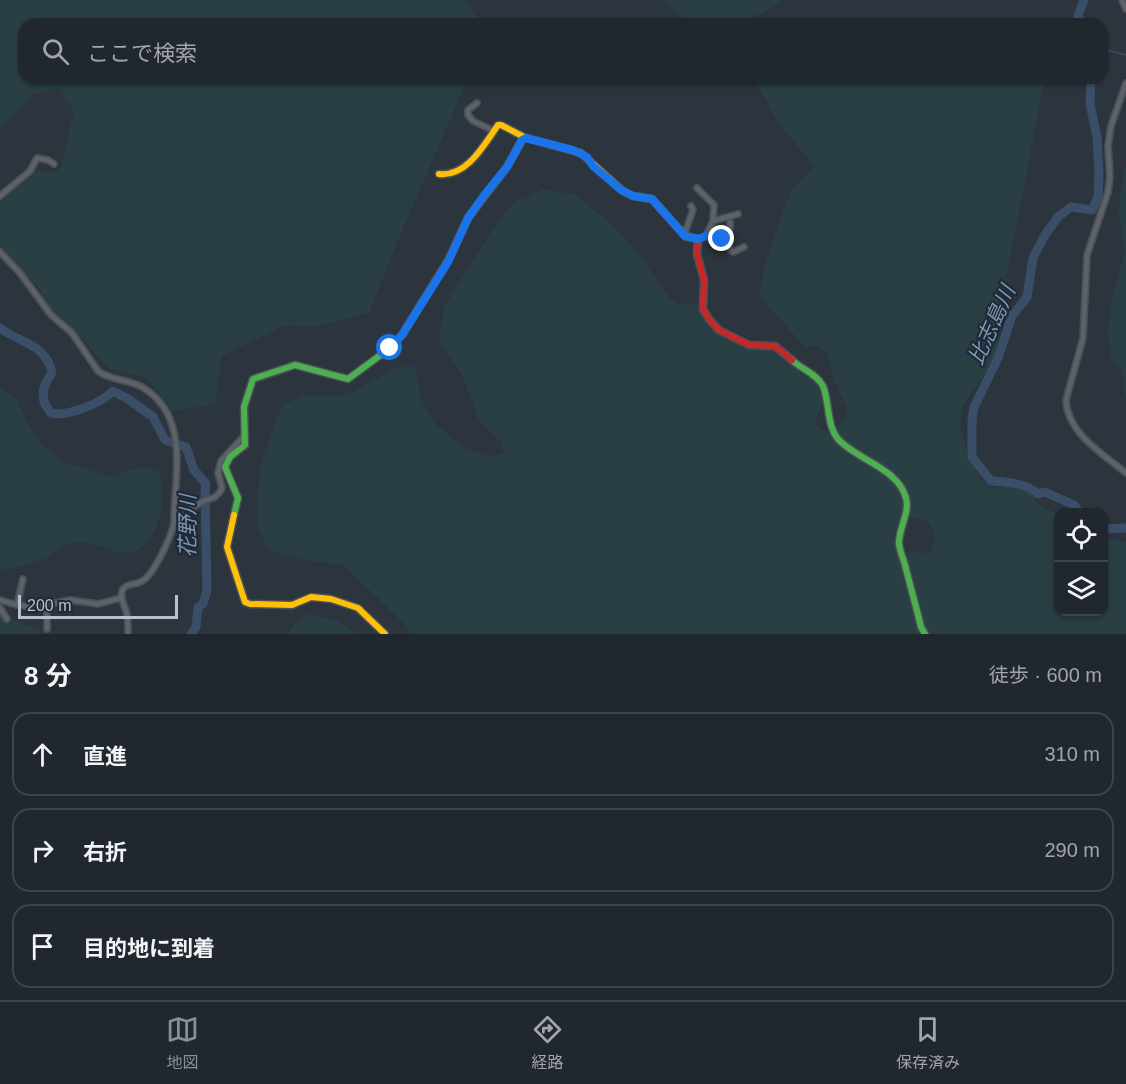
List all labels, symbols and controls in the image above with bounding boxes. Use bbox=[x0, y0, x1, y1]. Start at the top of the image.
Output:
search box bbox=[18, 18, 1108, 84]
icon: search bbox=[39, 35, 72, 68]
text: ここで検索 bbox=[87, 41, 197, 66]
route end bbox=[708, 225, 734, 251]
water label: 比志島川 bbox=[964, 280, 1020, 368]
route start bbox=[376, 334, 402, 360]
water label: 花野川 bbox=[176, 493, 199, 558]
map controls bbox=[1054, 508, 1108, 616]
button: locate bbox=[1054, 508, 1108, 562]
button: layers bbox=[1054, 562, 1108, 616]
scale bar bbox=[18, 592, 178, 620]
text: 200 m bbox=[27, 597, 71, 614]
text: 8 分 bbox=[24, 661, 72, 691]
text: 徒歩 · 600 m bbox=[989, 664, 1102, 686]
icon: ahead bbox=[26, 738, 59, 771]
text: 310 m bbox=[1044, 743, 1100, 765]
text: 直進 bbox=[83, 744, 127, 769]
icon: right bbox=[26, 834, 59, 867]
text: 290 m bbox=[1044, 839, 1100, 861]
text: 右折 bbox=[83, 840, 127, 865]
icon: arrive bbox=[26, 930, 59, 963]
text: 目的地に到着 bbox=[83, 936, 215, 961]
tab: 地図 bbox=[166, 1013, 199, 1073]
tab: 経路 bbox=[531, 1013, 564, 1073]
tab: 保存済み bbox=[896, 1013, 960, 1073]

